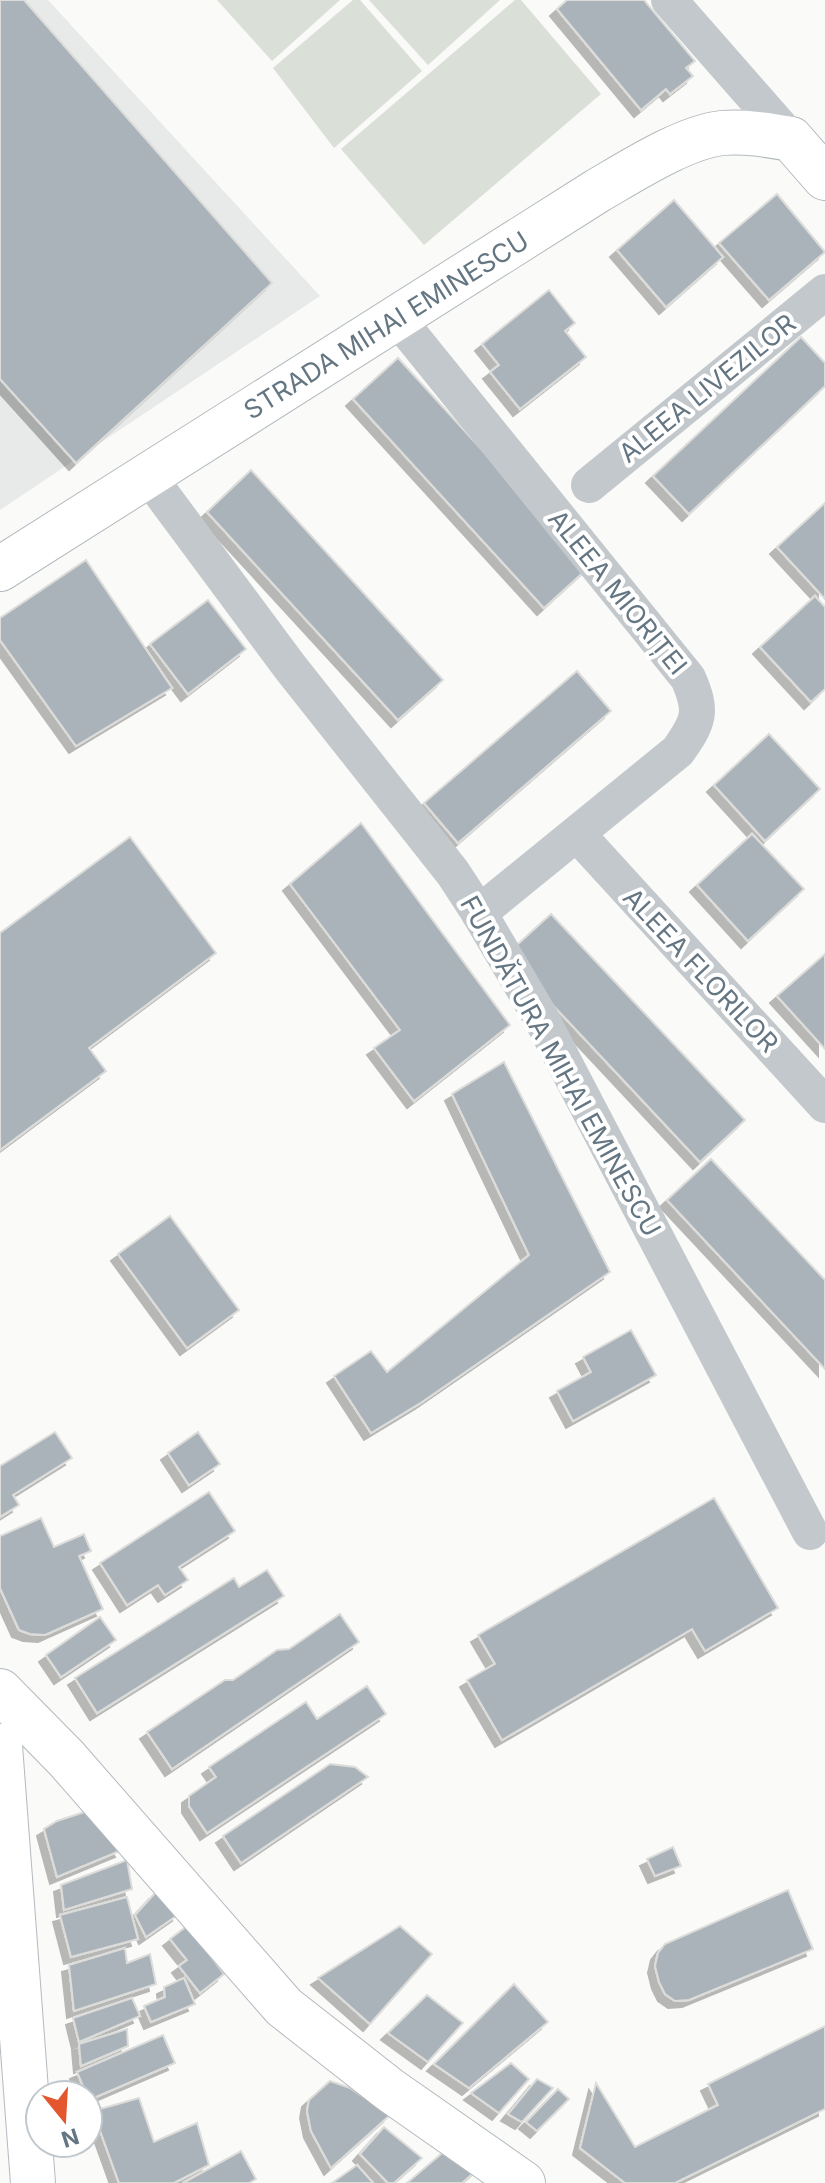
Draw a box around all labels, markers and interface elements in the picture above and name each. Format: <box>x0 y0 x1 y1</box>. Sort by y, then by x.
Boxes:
street label: STRADA MIHAI EMINESCU <box>238 225 534 425</box>
street label: ALEEA LIVEZILOR <box>612 307 802 469</box>
street label: ALEEA MIORIȚEI <box>541 504 694 681</box>
street label: ALEEA FLORILOR <box>617 882 785 1058</box>
street label: FUNDĂTURA MIHAI EMINESCU <box>454 890 668 1242</box>
north arrow <box>24 2079 104 2159</box>
text: N <box>58 2123 82 2153</box>

